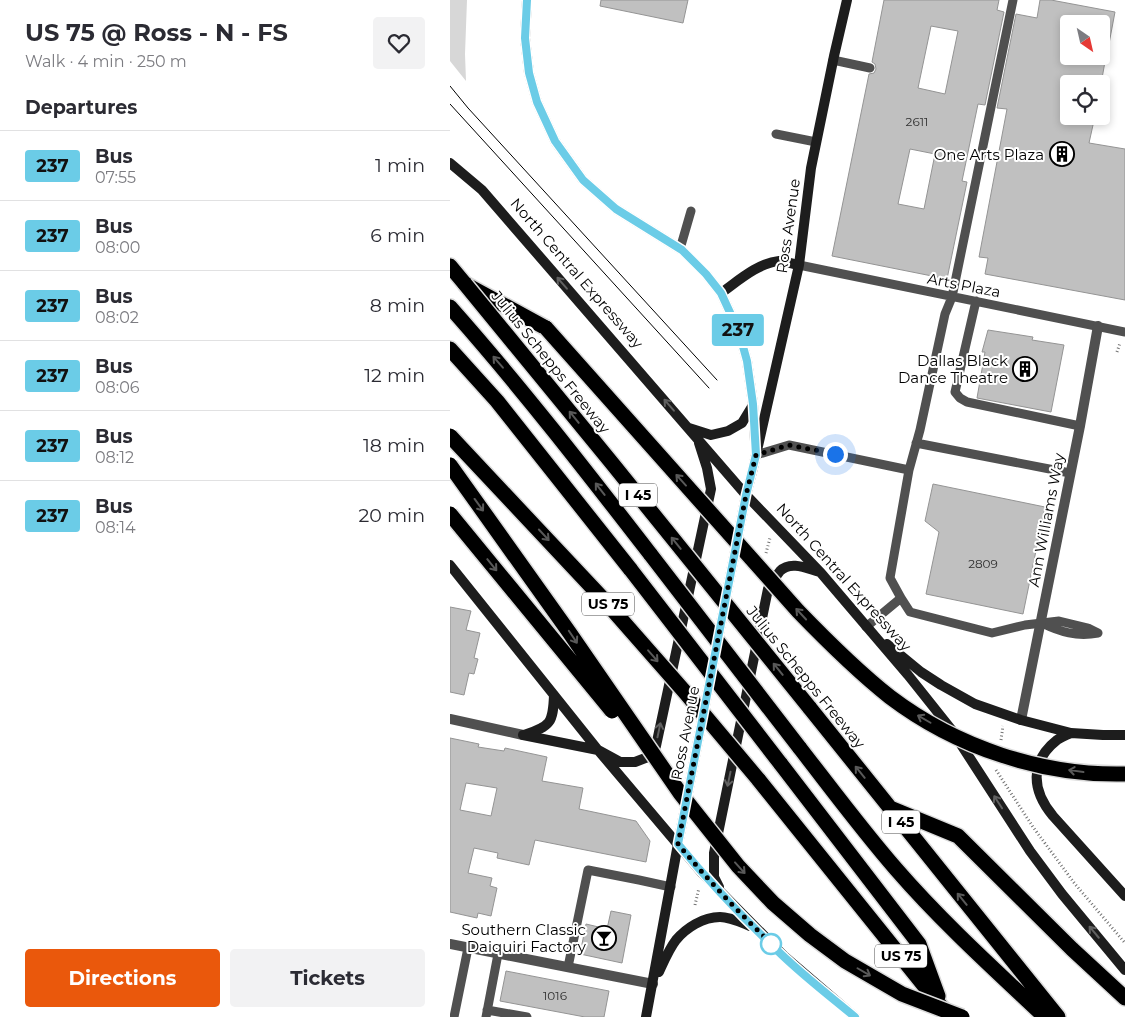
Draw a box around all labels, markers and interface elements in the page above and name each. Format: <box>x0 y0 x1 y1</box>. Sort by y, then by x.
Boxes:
north arrow <box>1060 15 1110 65</box>
map controls <box>1060 15 1110 125</box>
button: heart <box>373 17 425 69</box>
text: US 75 @ Ross - N - FS <box>25 18 288 47</box>
text: Walk · 4 min · 250 m <box>25 52 187 71</box>
button: locate <box>1060 75 1110 125</box>
text: Departures <box>25 96 137 119</box>
house number: 2611 <box>906 114 928 129</box>
building icon: One Arts Plaza <box>1049 141 1075 167</box>
text: Bus <box>95 145 133 168</box>
place label: One Arts Plaza <box>934 145 1044 164</box>
text: 1 min <box>375 154 425 177</box>
text: 237 <box>36 155 69 177</box>
text: 07:55 <box>95 168 136 187</box>
street label: Ross Avenue <box>772 177 804 275</box>
street label: North Central Expressway <box>507 194 648 353</box>
text: Bus <box>95 215 133 238</box>
text: 6 min <box>370 224 425 247</box>
text: 237 <box>36 225 69 247</box>
text: 08:00 <box>95 238 140 257</box>
street label: Arts Plaza <box>926 269 1002 301</box>
one-way arrow <box>556 276 568 289</box>
text: Bus <box>95 285 133 308</box>
street label: Julius Schepps Freeway <box>487 286 615 438</box>
text: 8 min <box>370 294 425 317</box>
text: 237 <box>36 295 69 317</box>
text: 08:02 <box>95 308 139 327</box>
line badge: 237 <box>709 314 767 346</box>
text: 237 <box>722 319 754 341</box>
place label: Dallas Black Dance Theatre <box>898 351 1008 387</box>
text: Bus <box>95 355 133 378</box>
one-way arrow <box>492 356 504 369</box>
building icon: Dallas Black Dance Theatre <box>1012 356 1038 382</box>
text: 12 min <box>364 364 425 387</box>
text: 237 <box>36 365 69 387</box>
text: 08:06 <box>95 378 140 397</box>
one-way arrow <box>663 399 674 412</box>
one-way arrow <box>568 410 579 423</box>
text: Bus <box>95 425 133 448</box>
text: 18 min <box>363 434 425 457</box>
text: 237 <box>36 435 69 457</box>
your location <box>823 442 848 467</box>
text: 08:12 <box>95 448 134 467</box>
street label: Ann Williams Way <box>1024 451 1068 589</box>
one-way arrow <box>675 473 686 486</box>
one-way arrow <box>594 483 605 496</box>
road number: I 45 <box>619 484 657 506</box>
text: Bus <box>95 495 133 518</box>
one-way arrow <box>473 498 484 511</box>
street label: North Central Expressway <box>772 499 916 656</box>
text: 20 min <box>359 504 425 527</box>
text: 237 <box>36 505 69 527</box>
text: 08:14 <box>95 518 136 537</box>
one-way arrow <box>538 529 550 541</box>
one-way arrow <box>671 537 682 550</box>
house number: 2809 <box>968 556 998 571</box>
one-way arrow <box>486 558 497 571</box>
road number: US 75 <box>582 592 634 616</box>
street label: Julius Schepps Freeway <box>742 601 870 753</box>
one-way arrow <box>795 607 807 620</box>
one-way arrow <box>568 630 578 644</box>
one-way arrow <box>647 649 659 662</box>
one-way arrow <box>773 663 784 676</box>
street label: Ross Avenue <box>667 684 703 782</box>
one-way arrow <box>916 714 931 724</box>
one-way arrow <box>655 722 664 738</box>
one-way arrow <box>855 766 866 779</box>
one-way arrow <box>1069 766 1085 776</box>
one-way arrow <box>724 771 733 787</box>
one-way arrow <box>992 795 1002 809</box>
road number: I 45 <box>882 810 920 834</box>
one-way arrow <box>734 861 746 874</box>
one-way arrow <box>956 892 967 905</box>
place label: Southern Classic Daiquiri Factory <box>461 920 587 956</box>
bar icon: Southern Classic Daiquiri Factory <box>591 925 617 951</box>
one-way arrow <box>1088 926 1099 939</box>
unlabelled marker <box>760 933 782 955</box>
road number: US 75 <box>875 944 927 968</box>
button: Directions <box>25 949 220 1007</box>
button: Tickets <box>230 949 425 1007</box>
one-way arrow <box>856 967 870 977</box>
house number: 1016 <box>543 988 567 1003</box>

